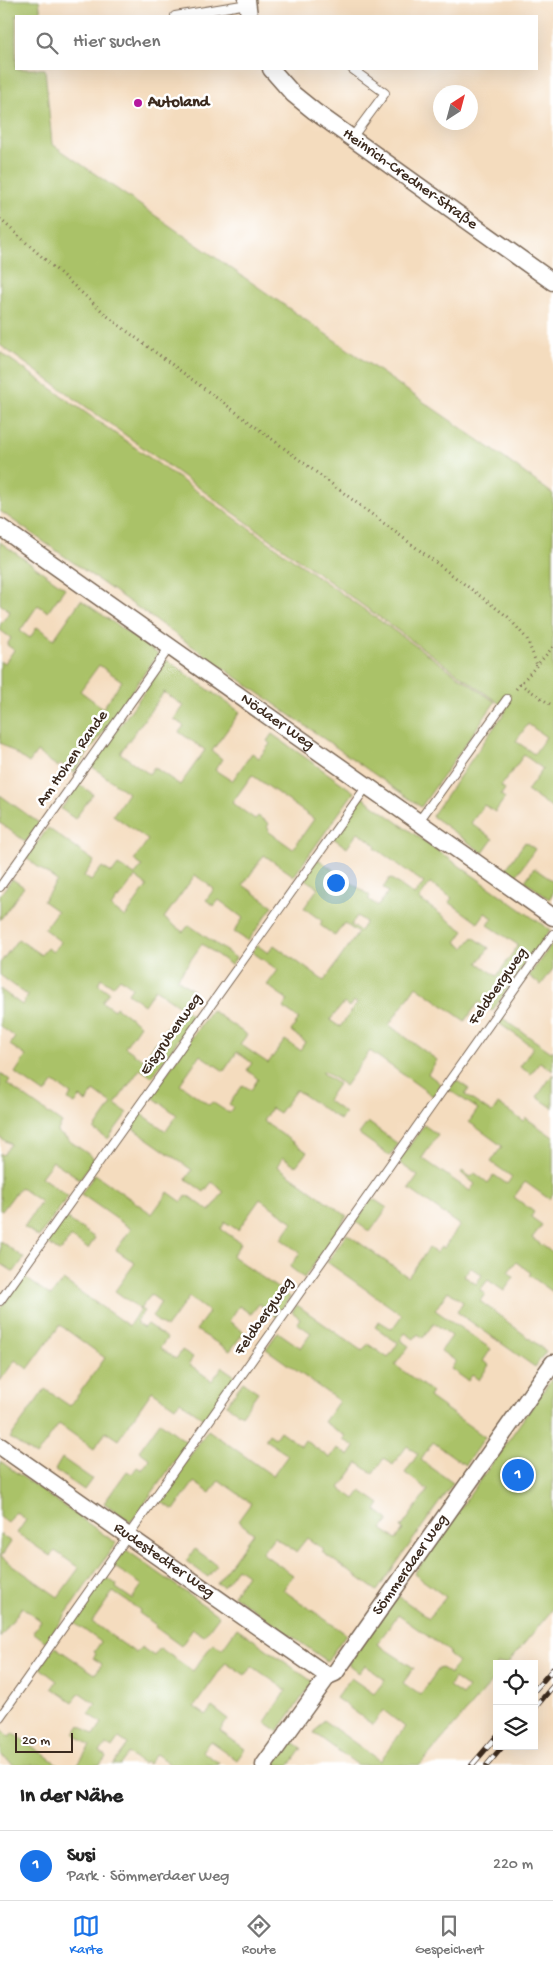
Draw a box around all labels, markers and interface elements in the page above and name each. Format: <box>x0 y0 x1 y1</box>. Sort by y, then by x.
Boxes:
search box <box>15 15 538 70</box>
icon: search <box>33 29 61 57</box>
text: Hier suchen <box>73 31 160 54</box>
north arrow <box>433 85 478 130</box>
place label: Autoland <box>147 94 211 113</box>
marker: Autoland <box>132 97 144 109</box>
street label: Heinrich-Credner-Straße <box>338 125 482 235</box>
street label: Nödaer Weg <box>237 690 318 755</box>
street label: Am Hohen Rande <box>33 707 114 811</box>
your location <box>323 870 349 896</box>
street label: Feldbergweg <box>465 944 533 1030</box>
street label: Eisgrubenweg <box>137 990 207 1080</box>
street label: Feldbergweg <box>231 1274 299 1360</box>
pin: 1 <box>502 1456 534 1494</box>
street label: Sömmerdaer Weg <box>369 1511 453 1620</box>
street label: Rudestedter Weg <box>110 1519 218 1603</box>
map controls <box>493 1660 538 1750</box>
button: locate <box>493 1660 538 1705</box>
button: layers <box>493 1705 538 1750</box>
scale bar <box>15 1730 72 1753</box>
text: 20 m <box>22 1733 50 1750</box>
text: In der Nähe <box>20 1785 123 1810</box>
text: Susi <box>67 1845 96 1868</box>
text: 1 <box>33 1856 39 1875</box>
text: 220 m <box>493 1856 533 1875</box>
text: Park · Sömmerdaer Weg <box>67 1868 229 1887</box>
tab: Karte <box>69 1912 103 1959</box>
tab: Route <box>242 1912 276 1959</box>
tab: Gespeichert <box>415 1912 483 1959</box>

